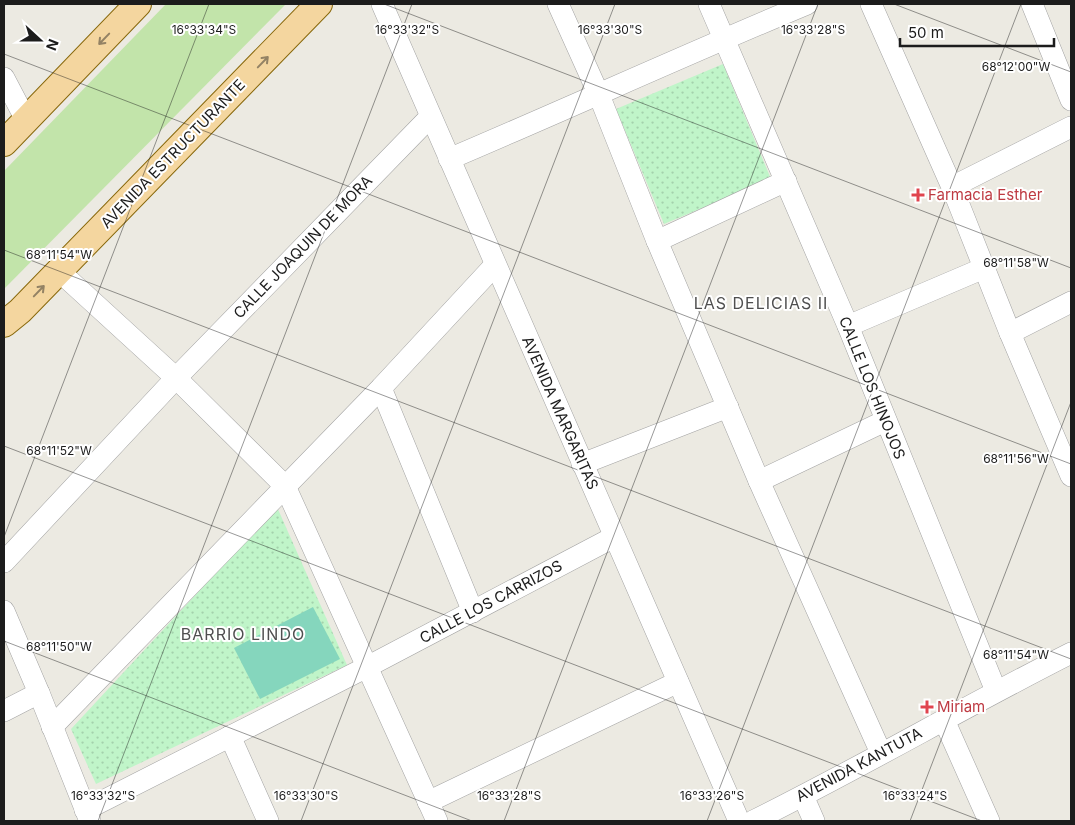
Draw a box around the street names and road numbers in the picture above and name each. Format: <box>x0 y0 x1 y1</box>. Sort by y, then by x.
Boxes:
street label: AVENIDA ESTRUCTURANTE <box>96 75 249 232</box>
street label: CALLE JOAQUIN DE MORA <box>229 171 376 322</box>
street label: CALLE LOS HINOJOS <box>835 314 910 462</box>
street label: AVENIDA MARGARITAS <box>518 333 603 492</box>
street label: CALLE LOS CARRIZOS <box>416 556 565 647</box>
street label: AVENIDA KANTUTA <box>792 723 925 806</box>

